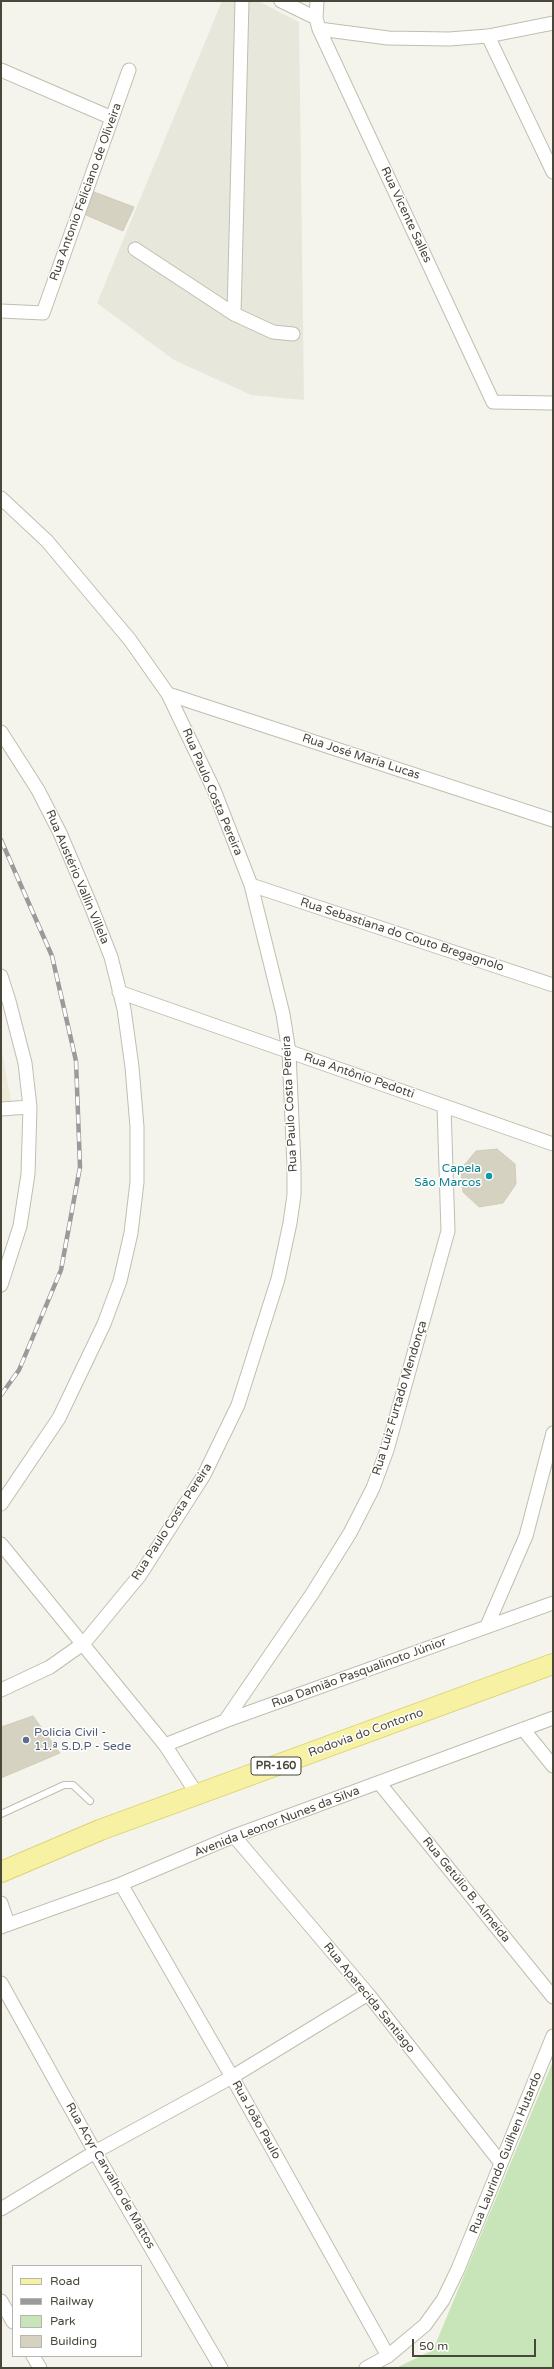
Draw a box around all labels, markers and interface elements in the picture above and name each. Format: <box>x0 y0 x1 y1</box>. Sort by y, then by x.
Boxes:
street label: Rua Antonio Feliciano de Oliveira <box>47 101 125 283</box>
street label: Rua Vicente Salles <box>377 165 435 265</box>
street label: Rua Paulo Costa Pereira <box>179 726 245 858</box>
street label: Rua José Maria Lucas <box>300 731 422 783</box>
street label: Rua Austério Vallin Villela <box>42 808 112 946</box>
street label: Rua Sebastiana do Couto Bregagnolo <box>298 895 506 975</box>
street label: Rua Paulo Costa Pereira <box>279 1035 301 1173</box>
street label: Rua Antônio Pedotti <box>302 1050 416 1102</box>
place label: Capela São Marcos <box>414 1162 481 1190</box>
marker: Capela São Marcos <box>484 1171 494 1181</box>
street label: Rua Luiz Furtado Mendonça <box>370 1319 430 1477</box>
street label: Rua Paulo Costa Pereira <box>129 1461 215 1583</box>
street label: Rua Damião Pasqualinoto Júnior <box>270 1635 448 1711</box>
street label: Rodovia do Contorno <box>306 1705 426 1761</box>
place label: Policia Civil - 11.ª S.D.P - Sede <box>34 1726 131 1754</box>
marker: Policia Civil - 11.ª S.D.P - Sede <box>21 1735 31 1745</box>
road number: PR-160 <box>251 1757 301 1775</box>
street label: Avenida Leonor Nunes da Silva <box>192 1784 362 1860</box>
street label: Rua Getúlio B. Almeida <box>419 1834 513 1946</box>
street label: Rua Aparecida Santiago <box>320 1940 418 2056</box>
street label: Rua Laurindo Guilhen Hutardo <box>467 2070 545 2236</box>
street label: Rua João Paulo <box>228 2078 284 2162</box>
street label: Rua Acyr Carvalho de Mattos <box>62 2100 158 2252</box>
legend <box>12 2265 142 2357</box>
text: Road <box>50 2274 80 2288</box>
text: Railway <box>50 2294 94 2308</box>
text: Park <box>50 2314 76 2328</box>
scale bar <box>414 2331 538 2357</box>
text: Building <box>50 2334 97 2348</box>
text: 50 m <box>419 2339 448 2353</box>

